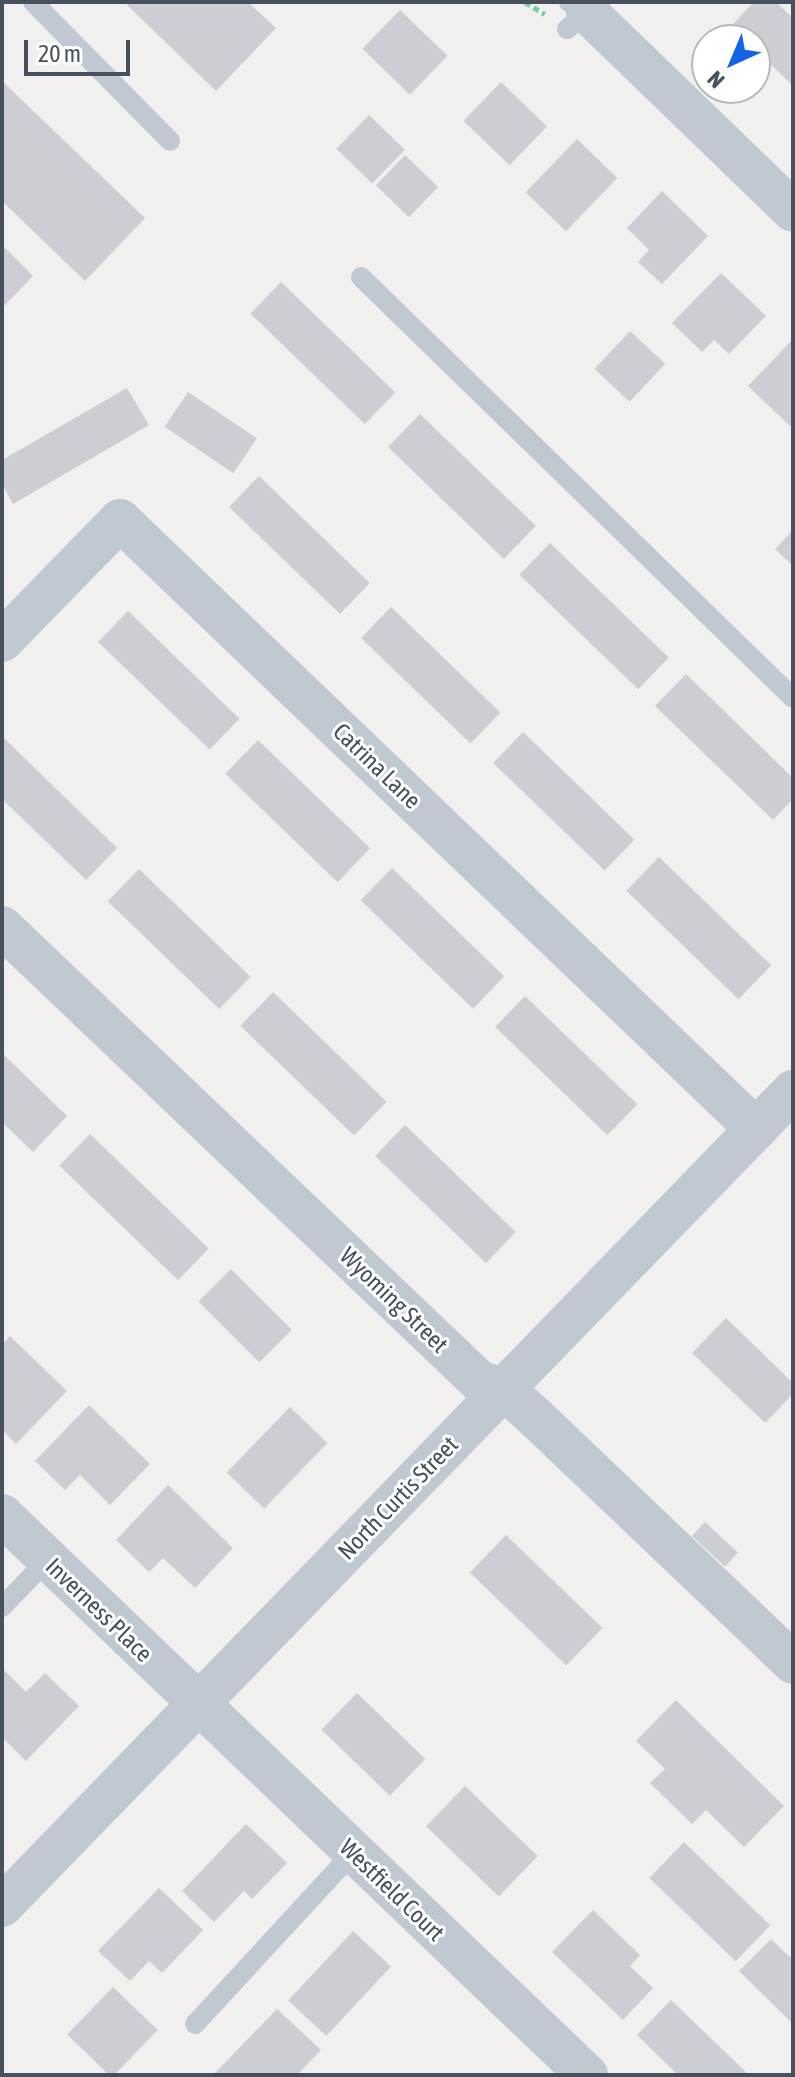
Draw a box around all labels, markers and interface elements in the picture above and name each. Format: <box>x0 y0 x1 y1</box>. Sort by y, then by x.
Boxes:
scale bar <box>28 24 134 74</box>
north arrow <box>691 24 771 104</box>
text: 20 m <box>38 40 81 67</box>
text: N <box>702 66 729 94</box>
street label: Catrina Lane <box>327 717 427 815</box>
street label: Wyoming Street <box>334 1241 454 1359</box>
street label: North Curtis Street <box>332 1430 464 1566</box>
street label: Inverness Place <box>40 1552 158 1668</box>
street label: Westfield Court <box>334 1833 450 1947</box>

